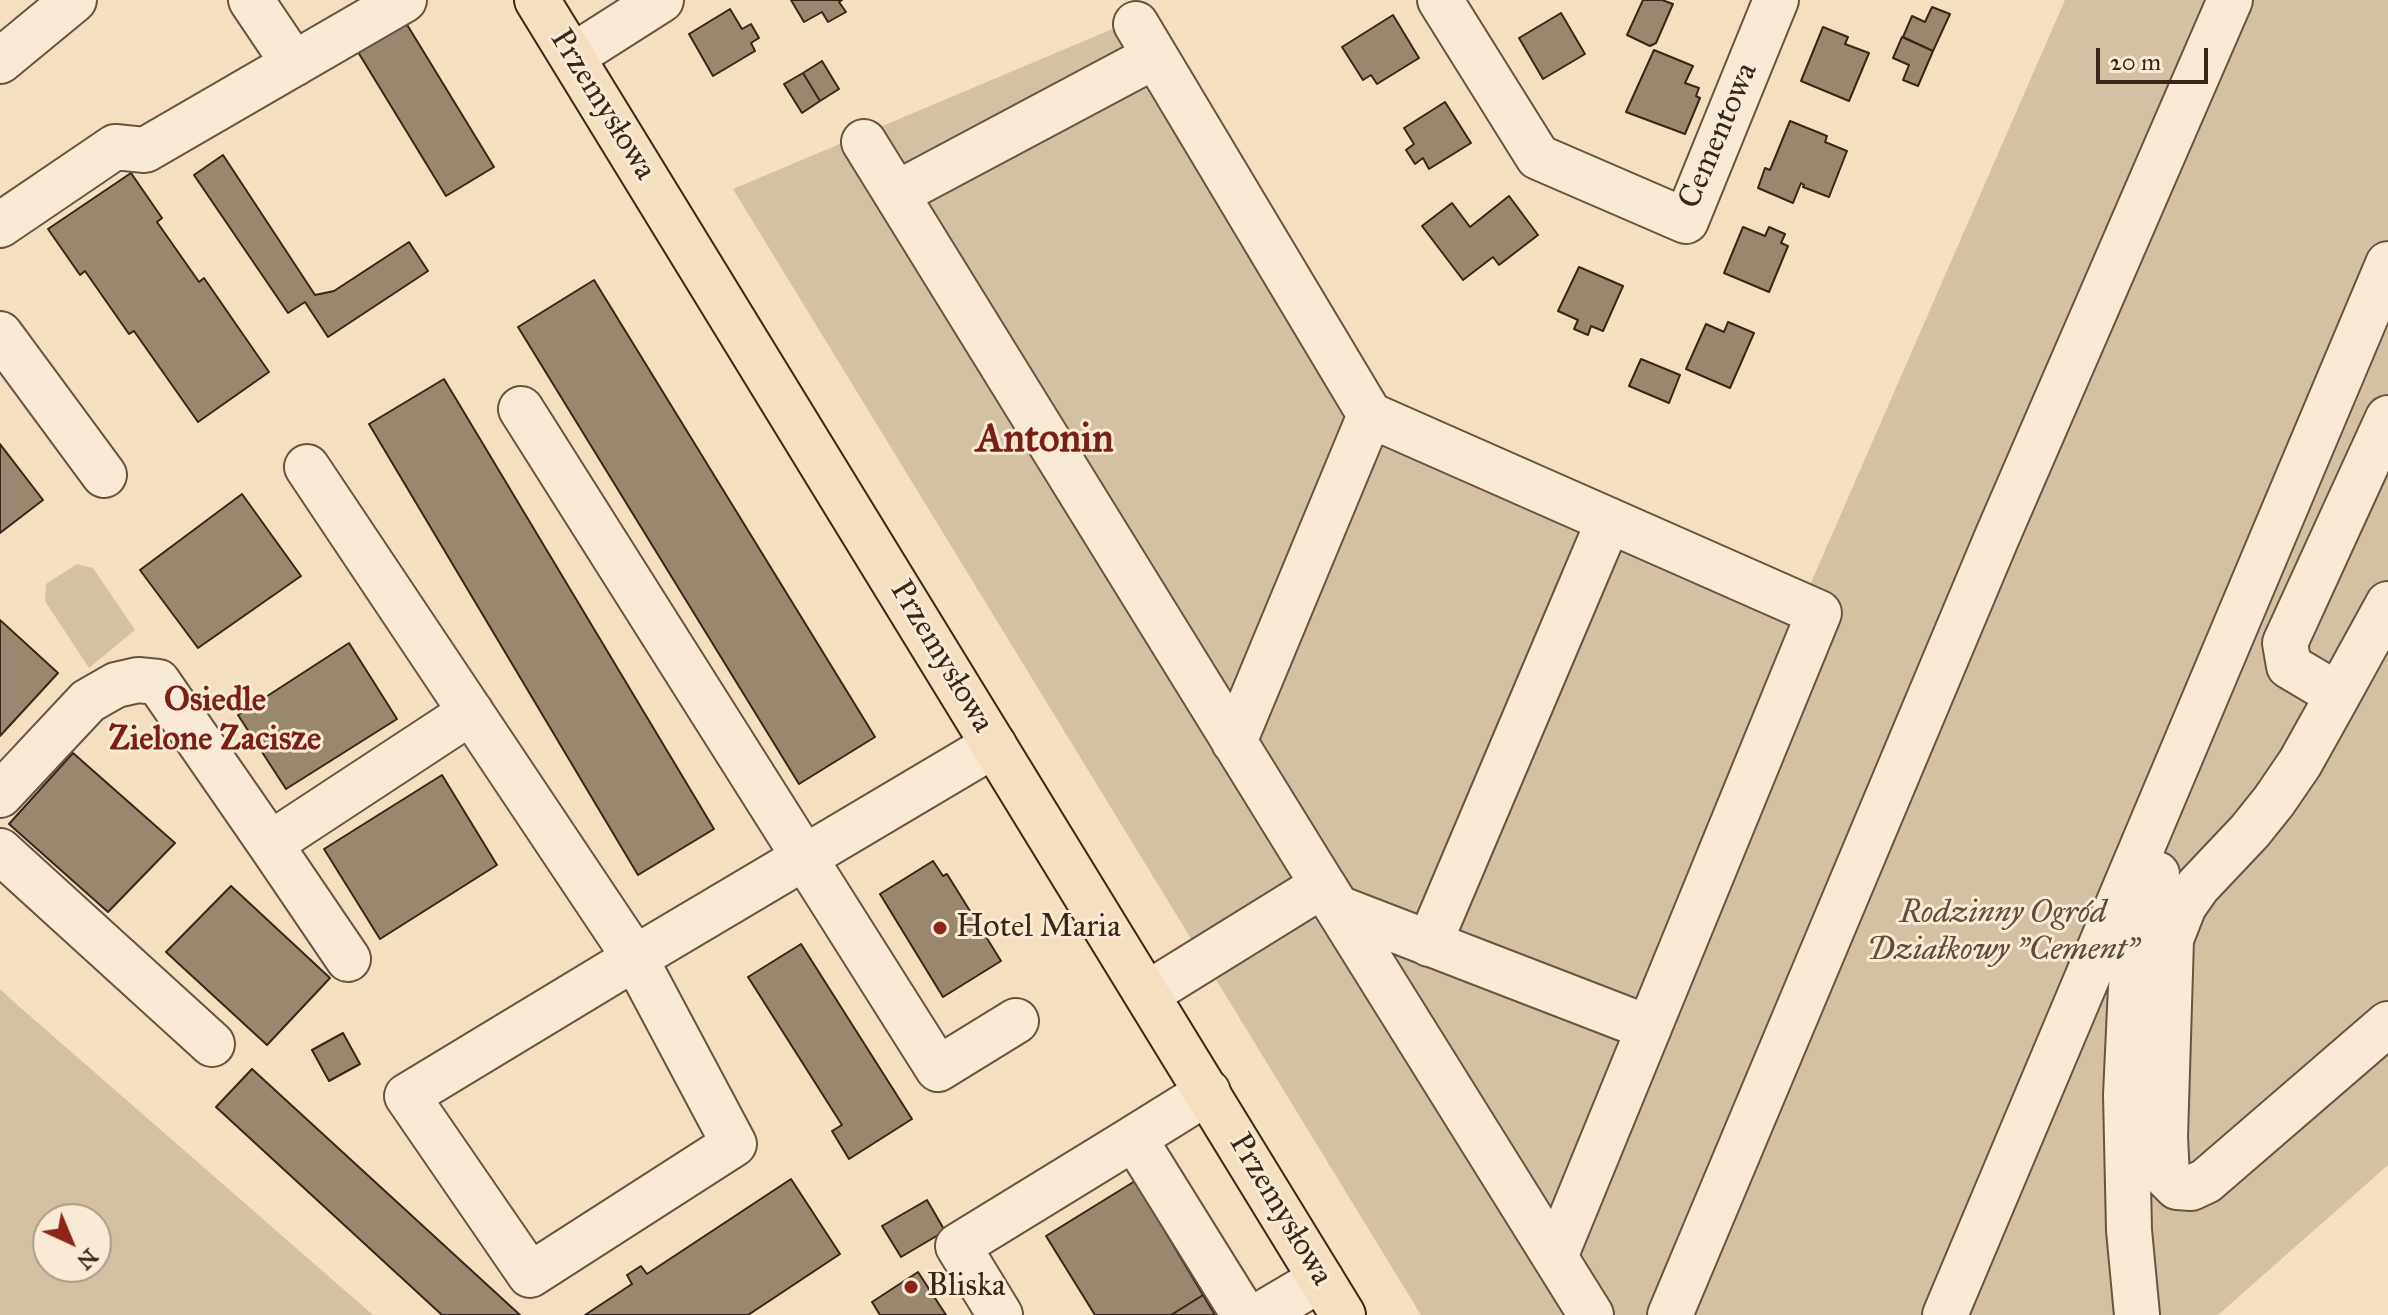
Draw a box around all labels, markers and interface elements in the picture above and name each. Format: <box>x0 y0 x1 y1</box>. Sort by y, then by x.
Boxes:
street label: Przemysłowa <box>541 23 663 187</box>
scale bar <box>2100 32 2212 82</box>
text: 20 m <box>2110 47 2161 77</box>
street label: Cementowa <box>1671 57 1767 215</box>
district label: Antonin <box>976 417 1114 465</box>
street label: Przemysłowa <box>881 574 1001 740</box>
district label: Osiedle Zielone Zacisze <box>109 682 321 762</box>
park label: Rodzinny Ogród Działkowy "Cement" <box>1867 895 2139 970</box>
place label: Hotel Maria <box>956 909 1121 947</box>
marker: Hotel Maria <box>931 919 949 937</box>
street label: Przemysłowa <box>1220 1127 1340 1293</box>
north arrow <box>32 1203 112 1283</box>
text: N <box>72 1243 104 1275</box>
place label: Bliska <box>927 1268 1006 1306</box>
marker: Bliska <box>902 1278 920 1296</box>

